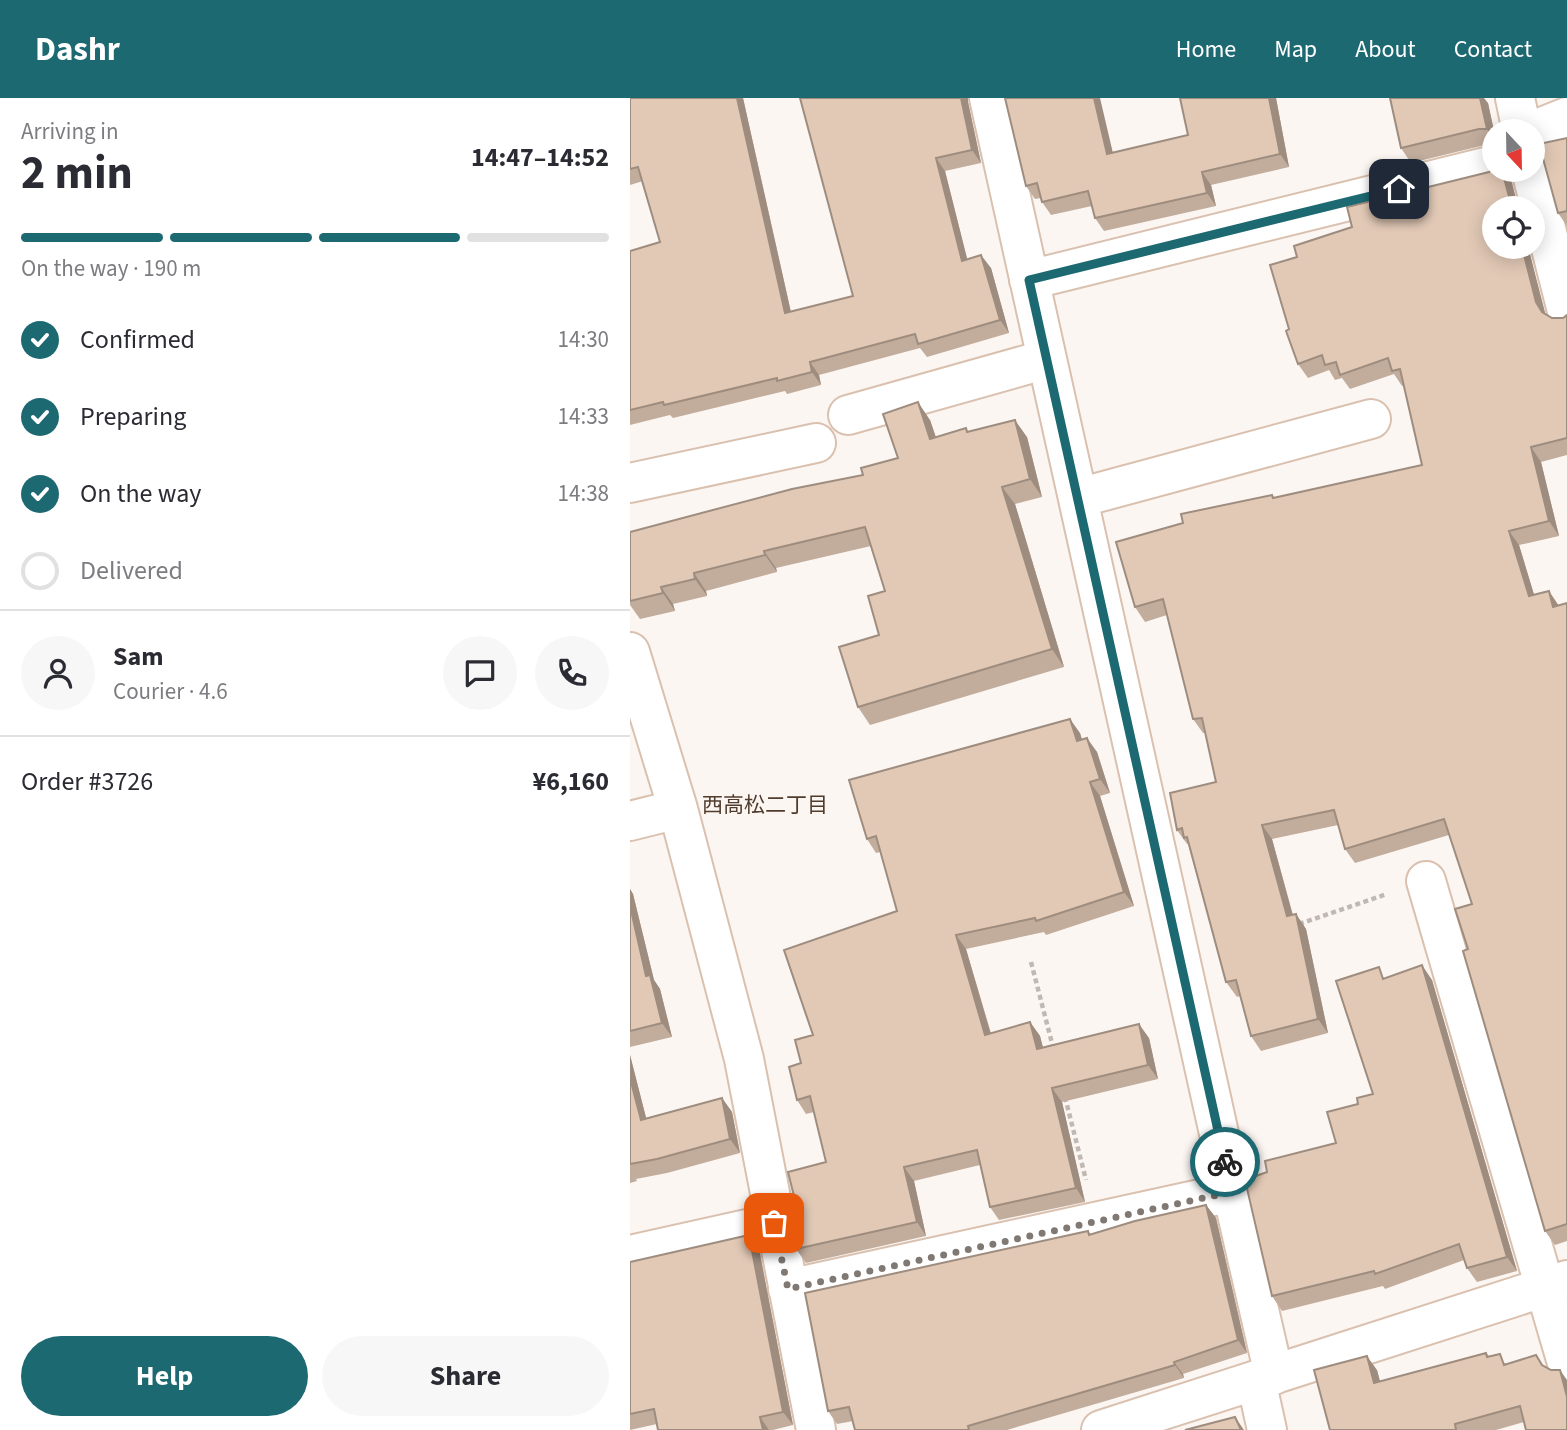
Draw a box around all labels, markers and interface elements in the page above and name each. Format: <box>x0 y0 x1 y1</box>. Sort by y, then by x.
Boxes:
text: Dashr <box>35 26 120 73</box>
text: Home <box>1176 32 1236 67</box>
text: Map <box>1274 32 1317 67</box>
text: About <box>1355 32 1416 67</box>
text: Contact <box>1454 32 1532 67</box>
text: Arriving in <box>21 115 119 148</box>
north arrow <box>1482 119 1545 182</box>
map controls <box>1482 119 1545 259</box>
text: 14:47–14:52 <box>471 139 609 176</box>
text: 2 min <box>21 141 133 206</box>
pin <box>1369 159 1429 219</box>
icon: home <box>1380 170 1418 208</box>
button: locate <box>1482 196 1545 259</box>
text: On the way · 190 m <box>21 252 201 285</box>
icon: check <box>21 321 59 359</box>
text: Confirmed <box>80 321 195 358</box>
text: 14:30 <box>558 323 609 356</box>
icon: check <box>21 398 59 436</box>
text: Preparing <box>80 398 186 435</box>
text: 14:33 <box>558 400 609 433</box>
icon: check <box>21 475 59 513</box>
text: On the way <box>80 475 201 512</box>
text: 14:38 <box>558 477 609 510</box>
text: Delivered <box>80 552 183 589</box>
button: person <box>21 636 95 710</box>
button: chat <box>443 636 517 710</box>
button: phone <box>535 636 609 710</box>
text: Sam <box>113 638 163 675</box>
text: Courier · 4.6 <box>113 675 228 708</box>
text: Order #3726 <box>21 763 153 800</box>
text: ¥6,160 <box>533 763 609 800</box>
district label: 西高松二丁目 <box>702 790 828 820</box>
courier <box>1190 1127 1260 1197</box>
icon: bike <box>1206 1143 1244 1181</box>
pin <box>744 1193 804 1253</box>
icon: bag <box>755 1204 793 1242</box>
button: Help <box>21 1336 308 1416</box>
button: Share <box>322 1336 609 1416</box>

